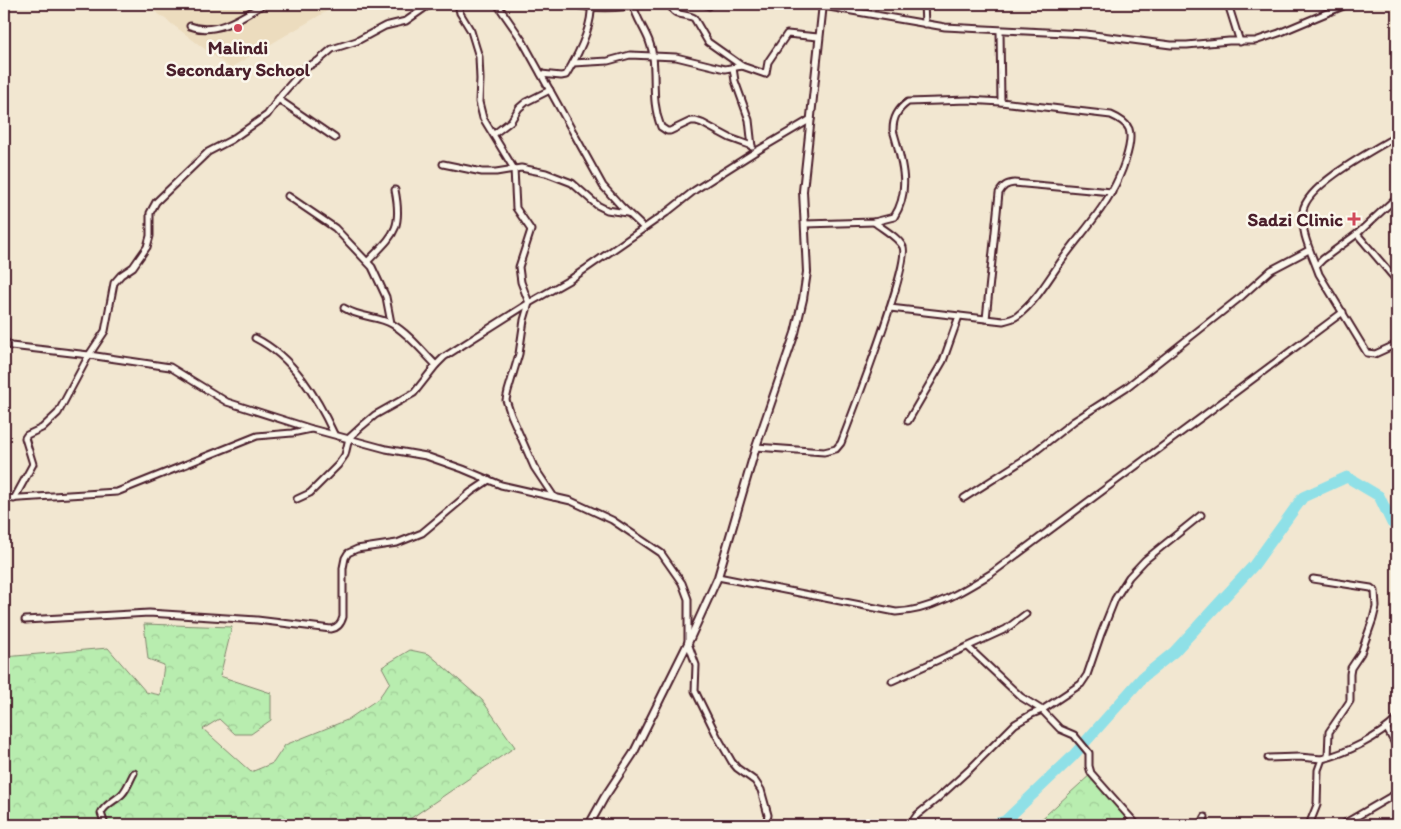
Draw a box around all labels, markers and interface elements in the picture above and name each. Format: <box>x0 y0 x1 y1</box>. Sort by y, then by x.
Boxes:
marker: Malindi Secondary School <box>232 22 244 34</box>
place label: Malindi Secondary School <box>166 36 311 81</box>
place label: Sadzi Clinic <box>1247 208 1343 231</box>
marker: Sadzi Clinic <box>1347 212 1361 226</box>

